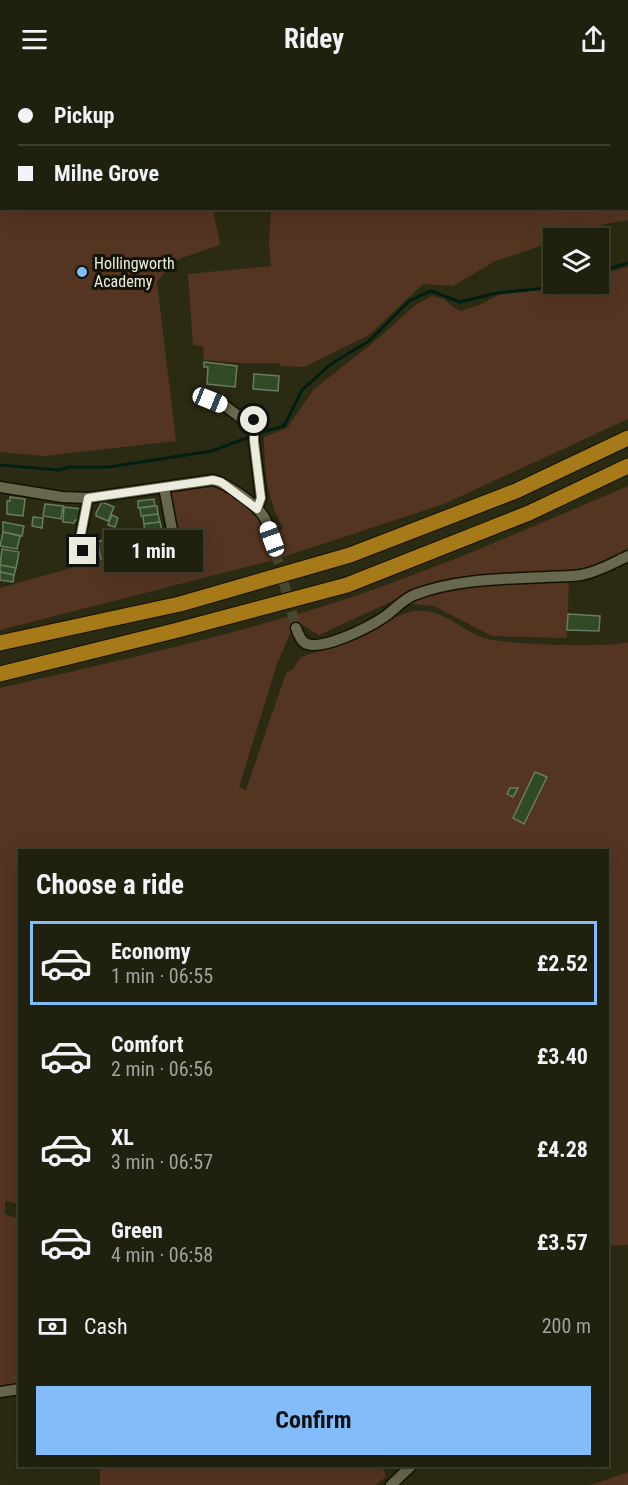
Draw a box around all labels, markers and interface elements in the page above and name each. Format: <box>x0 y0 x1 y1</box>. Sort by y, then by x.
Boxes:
icon: menu <box>18 23 51 56</box>
text: Ridey <box>284 23 344 55</box>
icon: share <box>577 23 610 56</box>
text: Pickup <box>54 103 114 128</box>
text: Milne Grove <box>54 161 159 186</box>
map controls <box>543 228 609 294</box>
button: layers <box>543 228 609 294</box>
place label: Hollingworth Academy <box>94 254 175 291</box>
marker: Hollingworth Academy <box>75 265 89 279</box>
car <box>190 385 230 415</box>
route start <box>240 406 267 433</box>
car <box>257 519 287 559</box>
callout: 1 min <box>104 530 203 572</box>
route end <box>69 537 96 564</box>
text: 1 min <box>131 539 176 563</box>
text: Choose a ride <box>36 869 184 901</box>
icon: car <box>39 936 93 990</box>
text: Economy <box>111 939 191 964</box>
text: £2.52 <box>537 951 588 976</box>
text: 1 min · 06:55 <box>111 964 213 988</box>
icon: car <box>39 1029 93 1083</box>
text: Comfort <box>111 1032 184 1057</box>
text: £3.40 <box>537 1044 588 1069</box>
text: 2 min · 06:56 <box>111 1057 213 1081</box>
icon: car <box>39 1122 93 1176</box>
text: XL <box>111 1125 134 1150</box>
text: £4.28 <box>537 1137 588 1162</box>
text: 3 min · 06:57 <box>111 1150 213 1174</box>
icon: car <box>39 1215 93 1269</box>
text: Green <box>111 1218 163 1243</box>
text: £3.57 <box>537 1230 588 1255</box>
text: 4 min · 06:58 <box>111 1243 213 1267</box>
icon: cash <box>36 1310 69 1343</box>
text: Cash <box>84 1314 128 1339</box>
text: 200 m <box>542 1314 591 1338</box>
button: Confirm <box>36 1386 591 1455</box>

